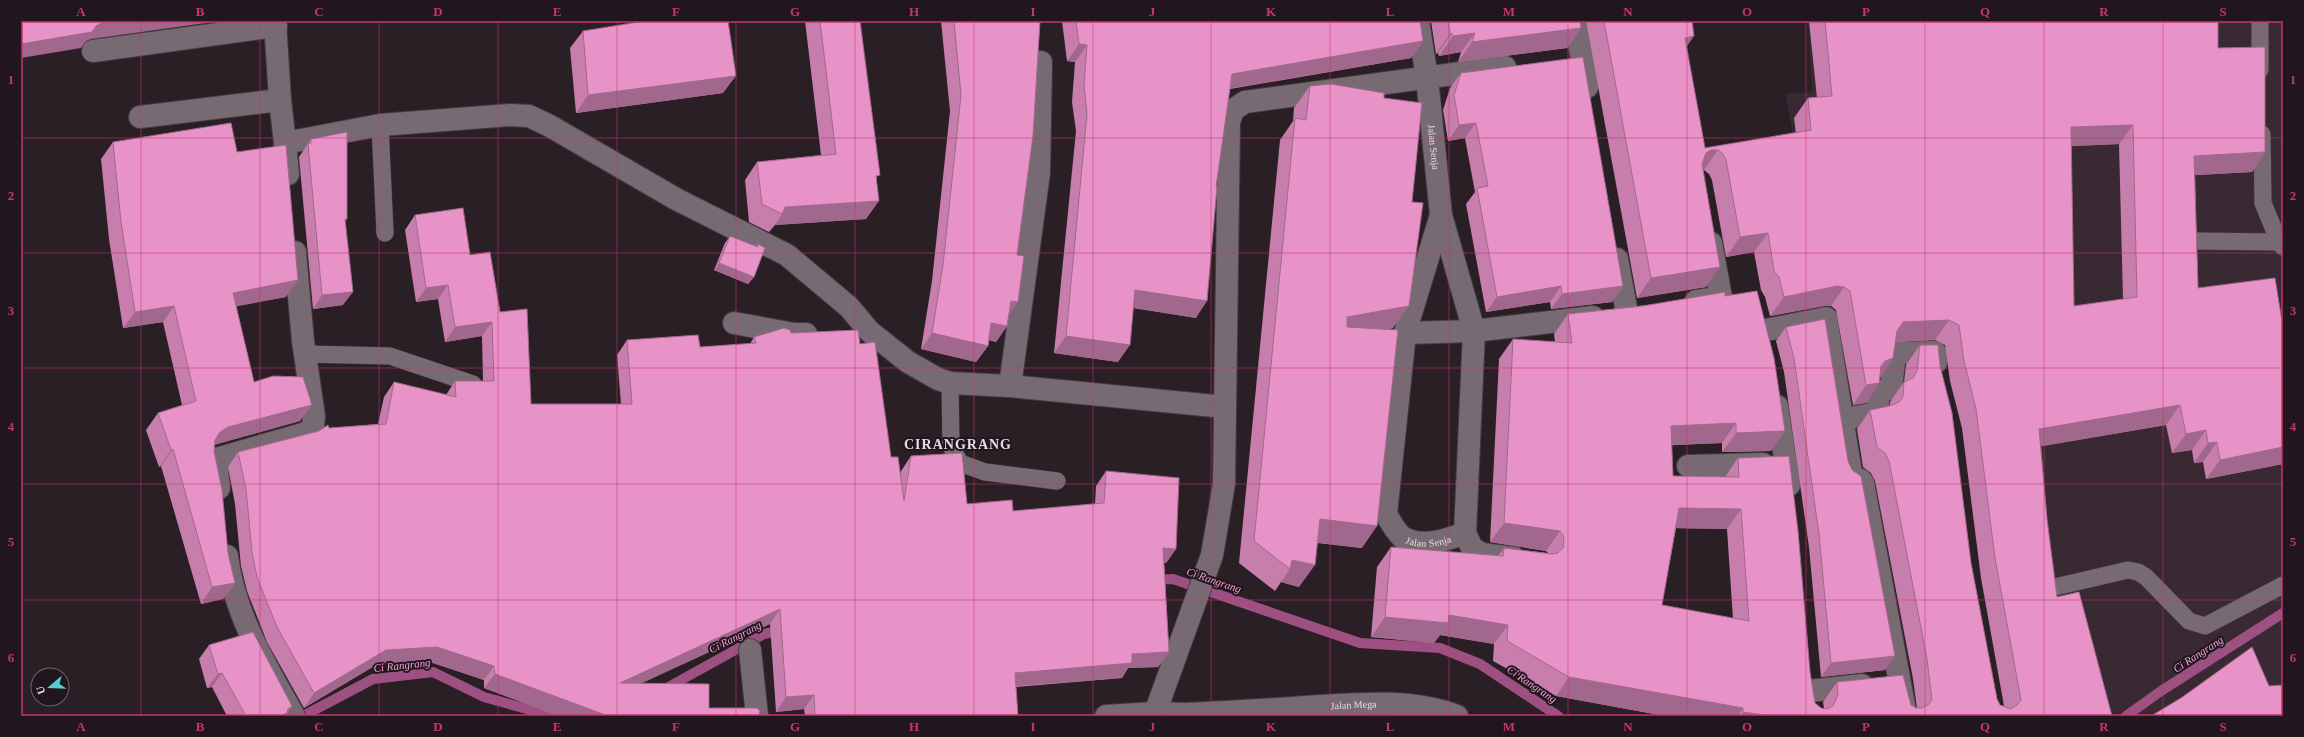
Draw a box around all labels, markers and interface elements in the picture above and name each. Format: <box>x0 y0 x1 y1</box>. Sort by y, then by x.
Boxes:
text: A <box>76 4 86 19</box>
text: B <box>196 4 205 19</box>
text: C <box>314 4 324 19</box>
text: D <box>433 4 443 19</box>
text: E <box>553 4 561 19</box>
text: F <box>672 4 680 19</box>
text: G <box>790 4 800 19</box>
text: H <box>909 4 919 19</box>
text: I <box>1030 4 1036 19</box>
text: J <box>1149 4 1156 19</box>
text: K <box>1266 4 1277 19</box>
text: L <box>1386 4 1395 19</box>
text: M <box>1503 4 1515 19</box>
text: N <box>1623 4 1633 19</box>
text: O <box>1742 4 1752 19</box>
text: P <box>1862 4 1870 19</box>
text: Q <box>1980 4 1990 19</box>
text: R <box>2099 4 2109 19</box>
text: S <box>2219 4 2227 19</box>
text: 1 <box>8 72 14 87</box>
text: 1 <box>2290 72 2296 87</box>
street label: Jalan Senja <box>1426 124 1441 171</box>
text: 2 <box>8 188 14 203</box>
text: 2 <box>2290 188 2296 203</box>
text: 3 <box>8 303 15 318</box>
text: 3 <box>2290 303 2297 318</box>
text: 4 <box>8 419 15 434</box>
text: 4 <box>2290 419 2297 434</box>
district label: CIRANGRANG <box>904 437 1012 452</box>
street label: Jalan Senja <box>1404 533 1453 549</box>
text: 5 <box>8 534 15 549</box>
text: 5 <box>2290 534 2297 549</box>
water label: Ci Rangrang <box>1185 565 1243 595</box>
water label: Ci Rangrang <box>707 618 764 655</box>
water label: Ci Rangrang <box>2171 633 2226 675</box>
text: 6 <box>8 650 15 665</box>
text: 6 <box>2290 650 2297 665</box>
water label: Ci Rangrang <box>373 656 432 674</box>
water label: Ci Rangrang <box>1505 663 1559 705</box>
north arrow <box>30 667 70 707</box>
text: U <box>34 684 48 696</box>
street label: Jalan Mega <box>1330 699 1377 711</box>
text: A <box>76 719 86 734</box>
text: B <box>196 719 205 734</box>
text: C <box>314 719 324 734</box>
text: D <box>433 719 443 734</box>
text: E <box>553 719 561 734</box>
text: F <box>672 719 680 734</box>
text: G <box>790 719 800 734</box>
text: H <box>909 719 919 734</box>
text: I <box>1030 719 1036 734</box>
text: J <box>1149 719 1156 734</box>
text: K <box>1266 719 1277 734</box>
text: L <box>1386 719 1395 734</box>
text: M <box>1503 719 1515 734</box>
text: N <box>1623 719 1633 734</box>
text: O <box>1742 719 1752 734</box>
text: P <box>1862 719 1870 734</box>
text: Q <box>1980 719 1990 734</box>
text: R <box>2099 719 2109 734</box>
text: S <box>2219 719 2227 734</box>

